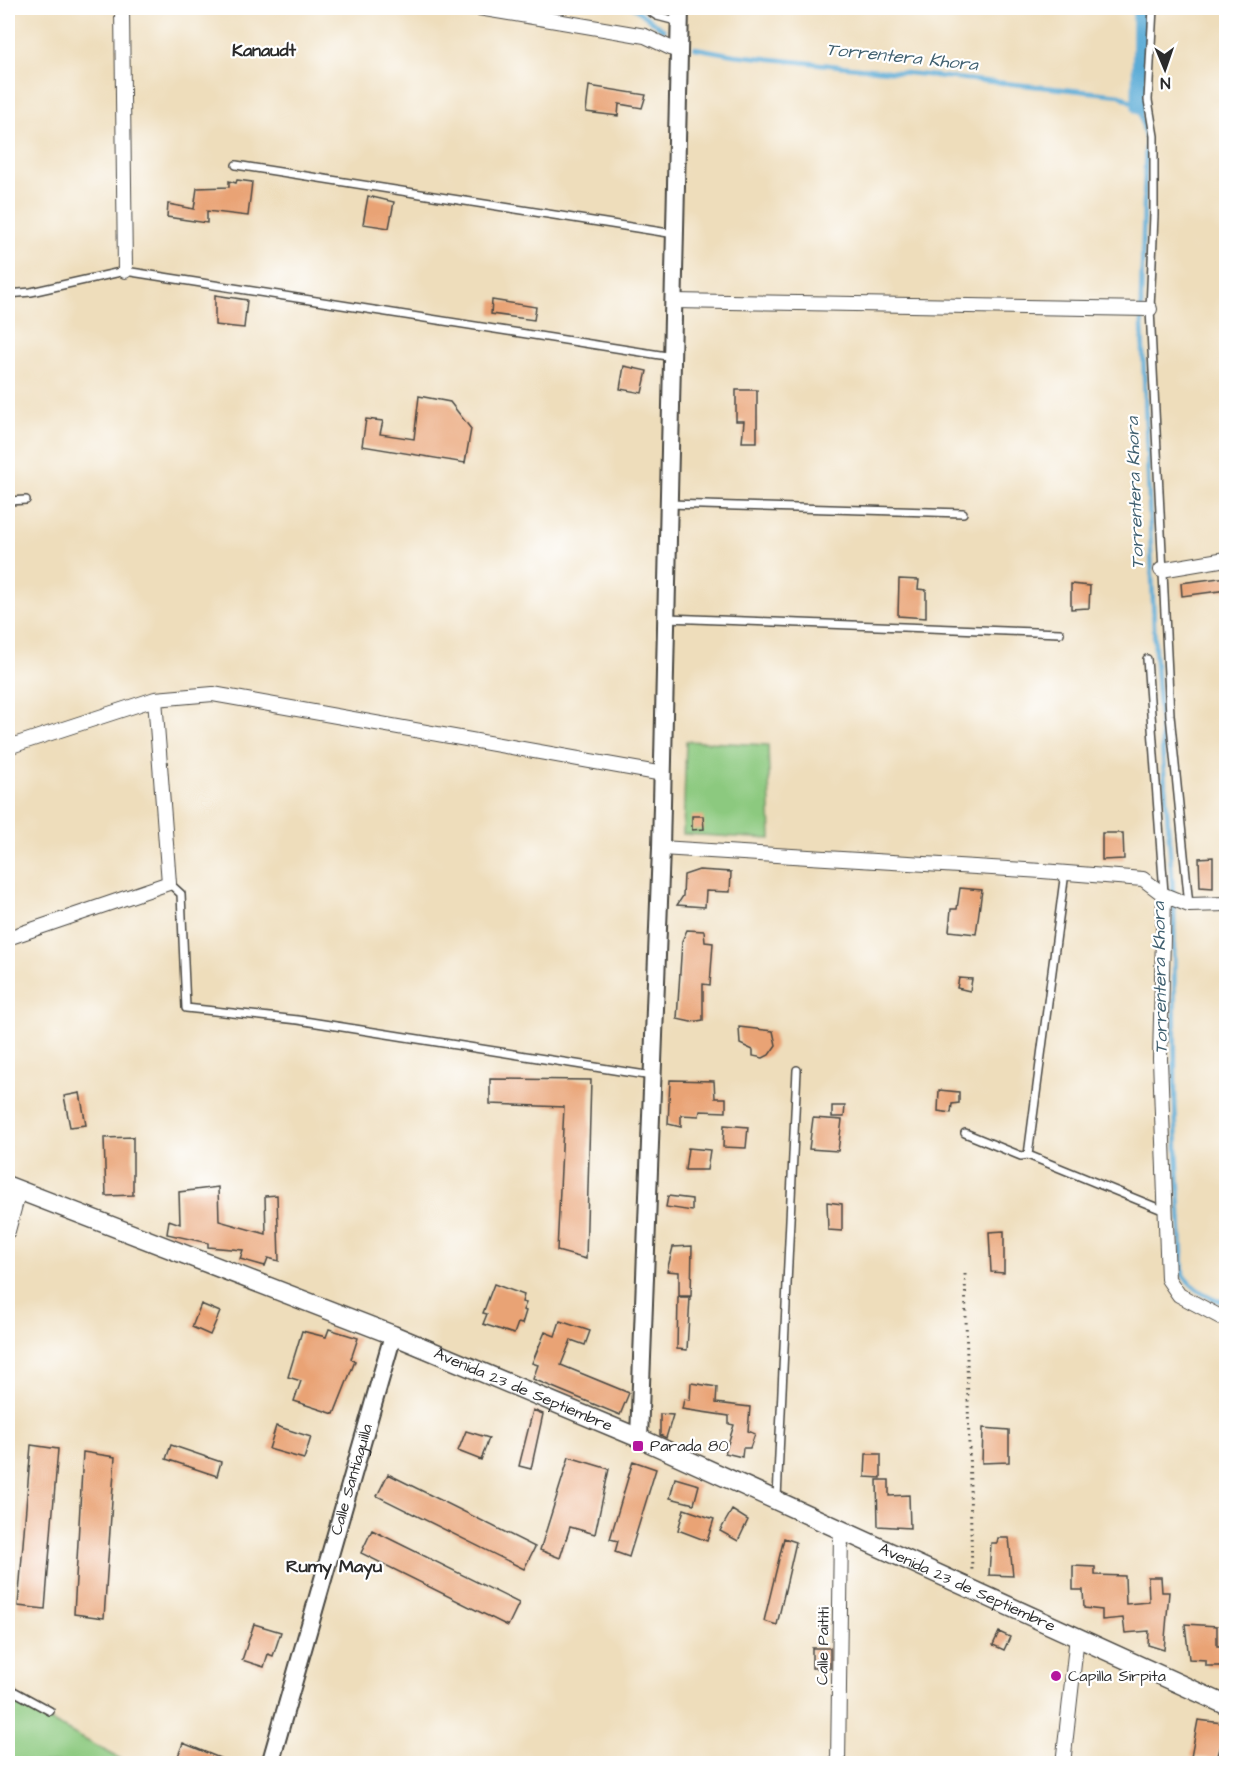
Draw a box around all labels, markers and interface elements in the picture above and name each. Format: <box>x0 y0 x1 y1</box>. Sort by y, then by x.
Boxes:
water label: Torrentera Khora <box>825 37 980 77</box>
district label: Kanaudt <box>232 38 297 63</box>
north arrow <box>1135 39 1195 99</box>
text: N <box>1160 72 1171 94</box>
water label: Torrentera Khora <box>1120 416 1150 570</box>
water label: Torrentera Khora <box>1146 901 1174 1054</box>
street label: Avenida 23 de Septiembre <box>431 1342 616 1437</box>
street label: Calle Santiaguilla <box>325 1421 378 1538</box>
place label: Parada 80 <box>650 1435 729 1457</box>
marker: Parada 80 <box>631 1439 645 1453</box>
street label: Avenida 23 de Septiembre <box>875 1538 1059 1637</box>
district label: Rumy Mayu <box>286 1554 382 1580</box>
street label: Calle Paititi <box>811 1606 835 1685</box>
place label: Capilla Sirpita <box>1068 1665 1166 1687</box>
marker: Capilla Sirpita <box>1049 1669 1063 1683</box>

